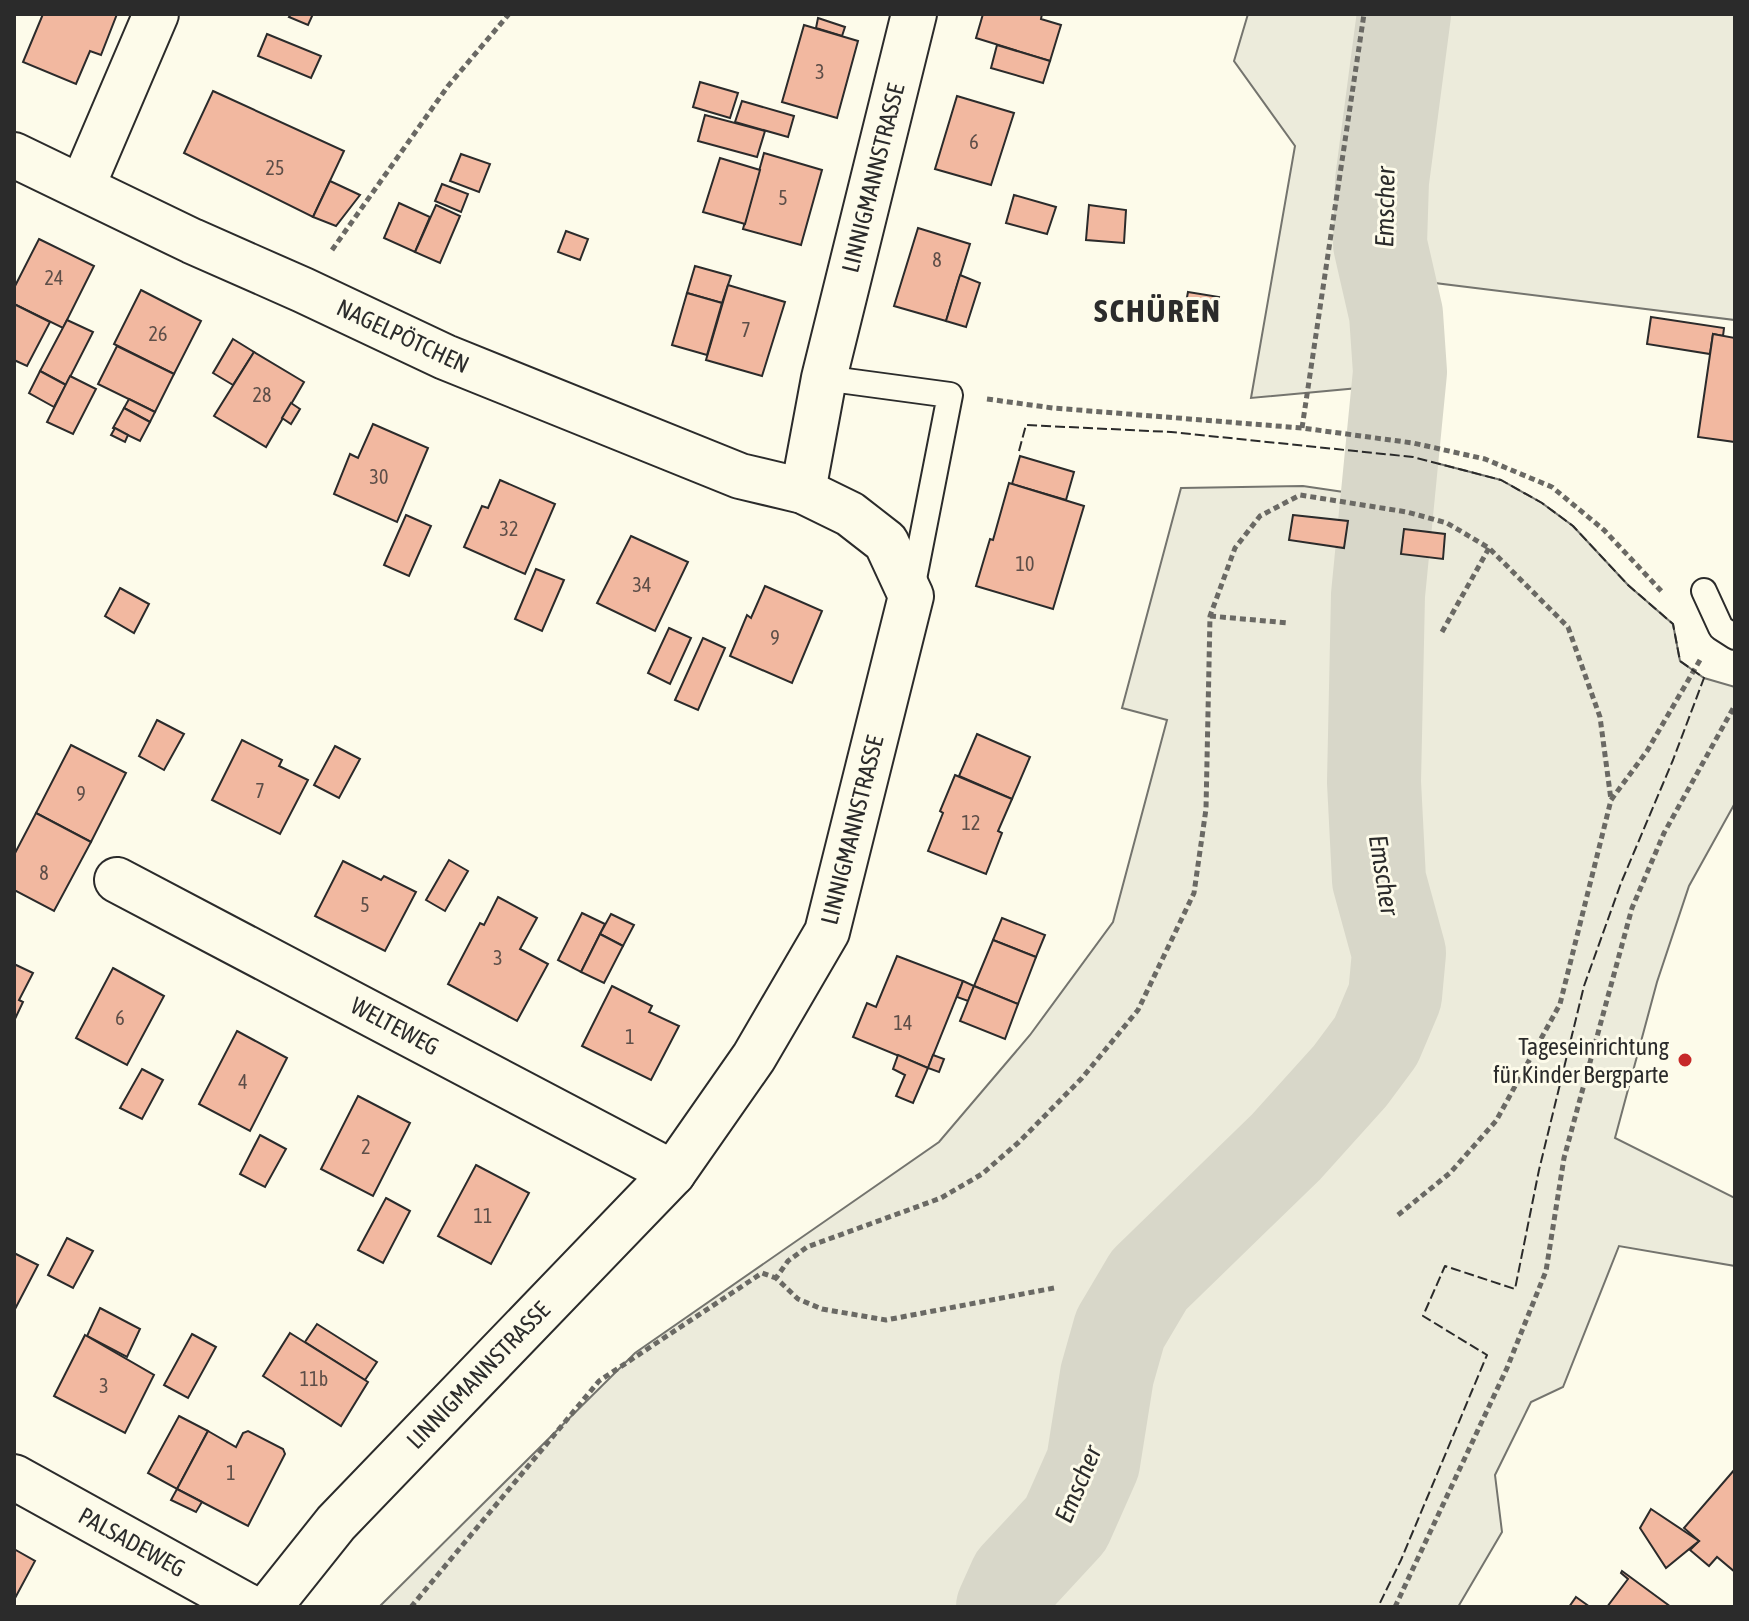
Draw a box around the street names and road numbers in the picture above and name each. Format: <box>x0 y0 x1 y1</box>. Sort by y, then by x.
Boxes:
street label: LINNIGMANNSTRASSE <box>836 81 910 275</box>
street label: NAGELPÖTCHEN <box>333 294 473 378</box>
street label: LINNIGMANNSTRASSE <box>815 733 889 927</box>
street label: WELTEWEG <box>346 992 444 1060</box>
street label: LINNIGMANNSTRASSE <box>401 1296 555 1454</box>
street label: PALSADEWEG <box>74 1502 190 1582</box>

